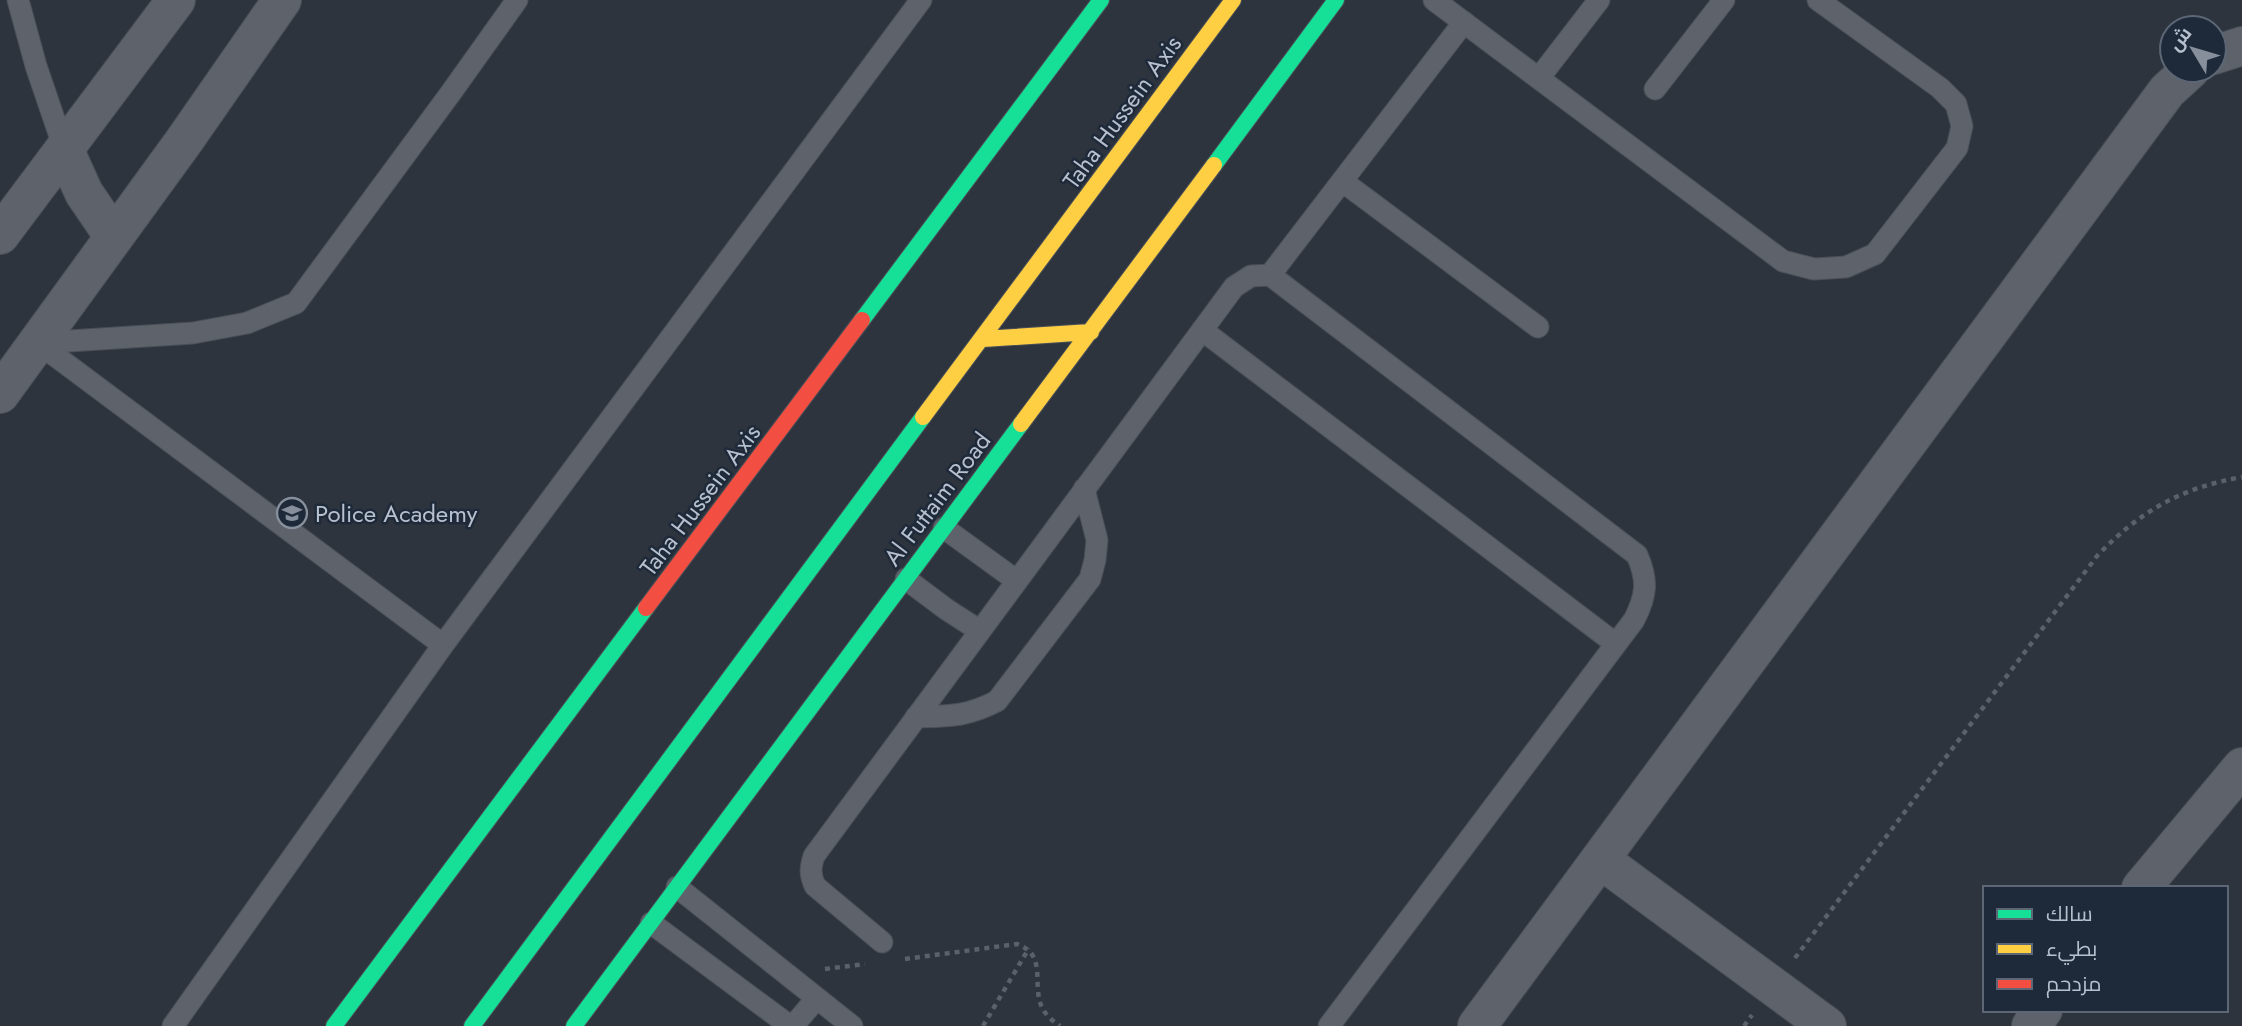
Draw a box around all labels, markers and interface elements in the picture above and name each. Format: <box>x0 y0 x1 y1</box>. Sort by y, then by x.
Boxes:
north arrow <box>2158 14 2228 84</box>
text: ش <box>2162 21 2198 57</box>
street label: Taha Hussein Axis <box>1054 28 1190 196</box>
street label: Taha Hussein Axis <box>631 417 769 583</box>
street label: Al Futtaim Road <box>875 425 999 573</box>
school or university icon: Police Academy <box>275 496 309 530</box>
place label: Police Academy <box>315 496 478 531</box>
legend <box>1983 886 2228 1012</box>
text: سالك <box>2046 899 2093 929</box>
text: بطيء <box>2046 934 2097 965</box>
text: مزدحم <box>2046 969 2101 999</box>

